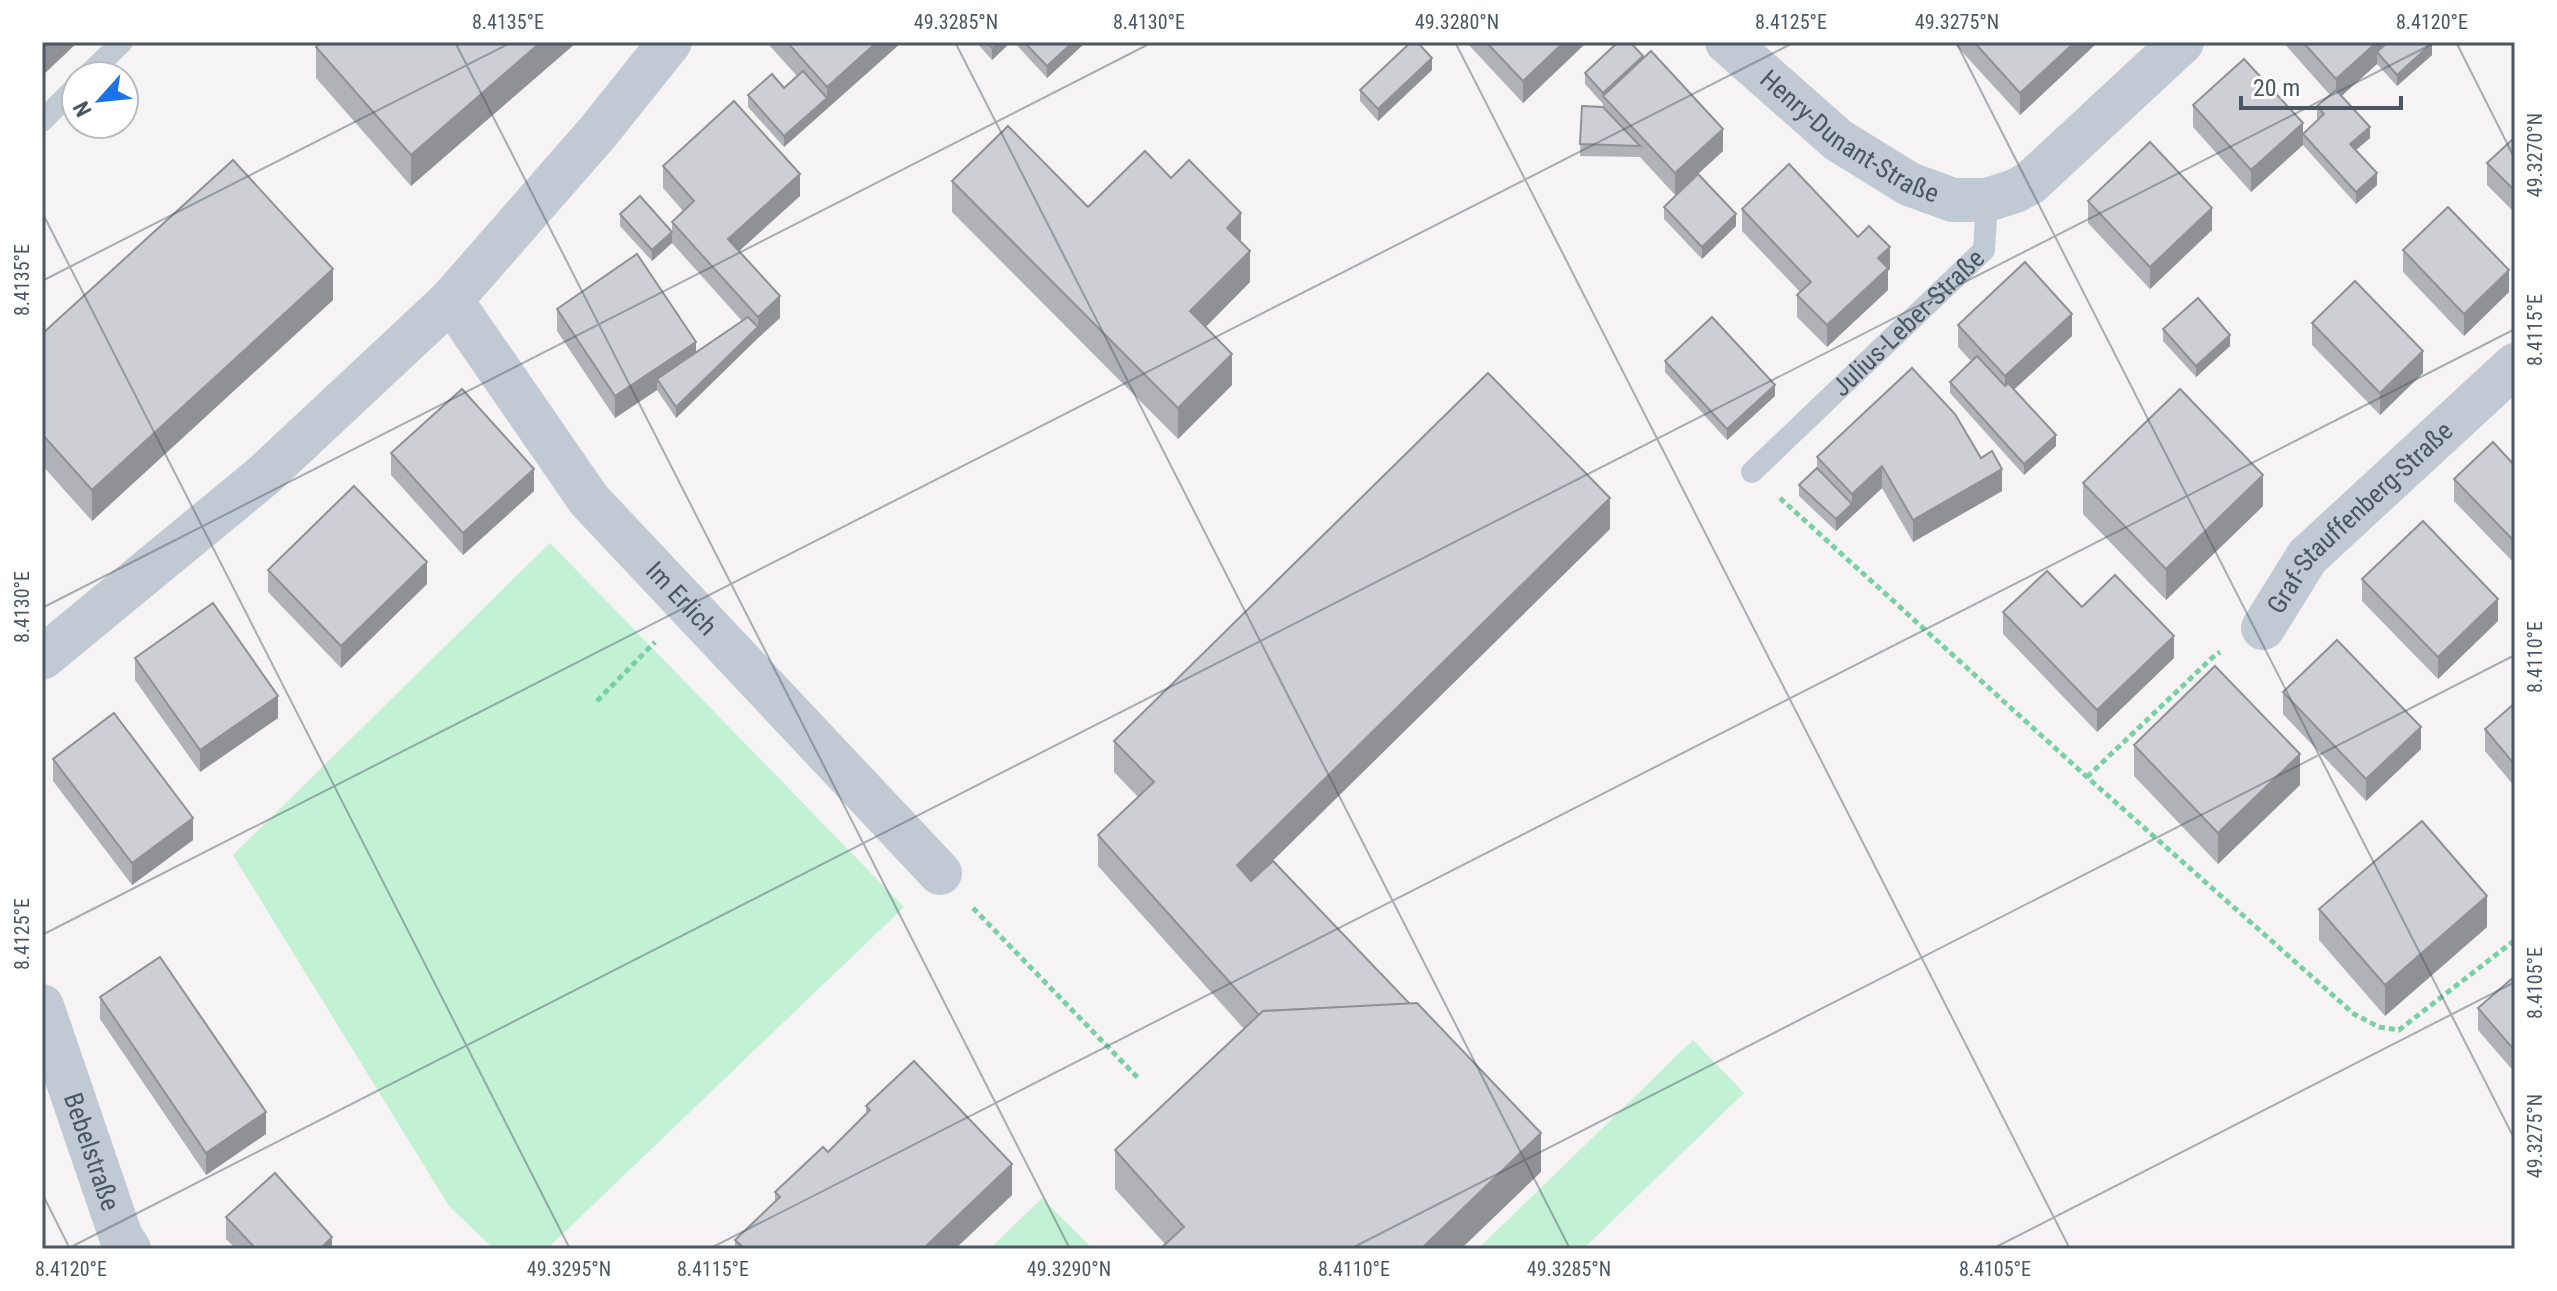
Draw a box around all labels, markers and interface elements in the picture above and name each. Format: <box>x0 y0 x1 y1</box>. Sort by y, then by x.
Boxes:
text: 8.4135°E <box>472 10 544 34</box>
text: 49.3285°N <box>914 10 998 34</box>
text: 8.4130°E <box>1113 10 1185 34</box>
text: 49.3280°N <box>1415 10 1499 34</box>
text: 8.4125°E <box>1755 10 1827 34</box>
text: 49.3275°N <box>1915 10 1999 34</box>
text: 8.4120°E <box>2396 10 2468 34</box>
north arrow <box>60 60 140 140</box>
scale bar <box>2241 60 2401 110</box>
street label: Henry-Dunant-Straße <box>1754 64 1943 209</box>
text: 20 m <box>2253 74 2300 102</box>
text: N <box>68 97 97 121</box>
text: 49.3270°N <box>2523 113 2547 197</box>
street label: Julius-Leber-Straße <box>1826 243 1990 402</box>
text: 8.4135°E <box>10 244 34 316</box>
text: 8.4115°E <box>2523 294 2547 366</box>
street label: Graf-Stauffenberg-Straße <box>2261 415 2459 619</box>
street label: Im Erlich <box>640 555 723 641</box>
text: 8.4130°E <box>10 571 34 643</box>
text: 8.4110°E <box>2523 621 2547 693</box>
text: 8.4125°E <box>10 898 34 970</box>
text: 8.4105°E <box>2523 947 2547 1019</box>
street label: Bebelstraße <box>58 1089 126 1215</box>
text: 49.3275°N <box>2523 1094 2547 1178</box>
text: 8.4120°E <box>35 1257 107 1281</box>
text: 49.3295°N <box>527 1257 611 1281</box>
text: 8.4115°E <box>677 1257 749 1281</box>
text: 49.3290°N <box>1027 1257 1111 1281</box>
text: 8.4110°E <box>1318 1257 1390 1281</box>
text: 49.3285°N <box>1527 1257 1611 1281</box>
text: 8.4105°E <box>1959 1257 2031 1281</box>

